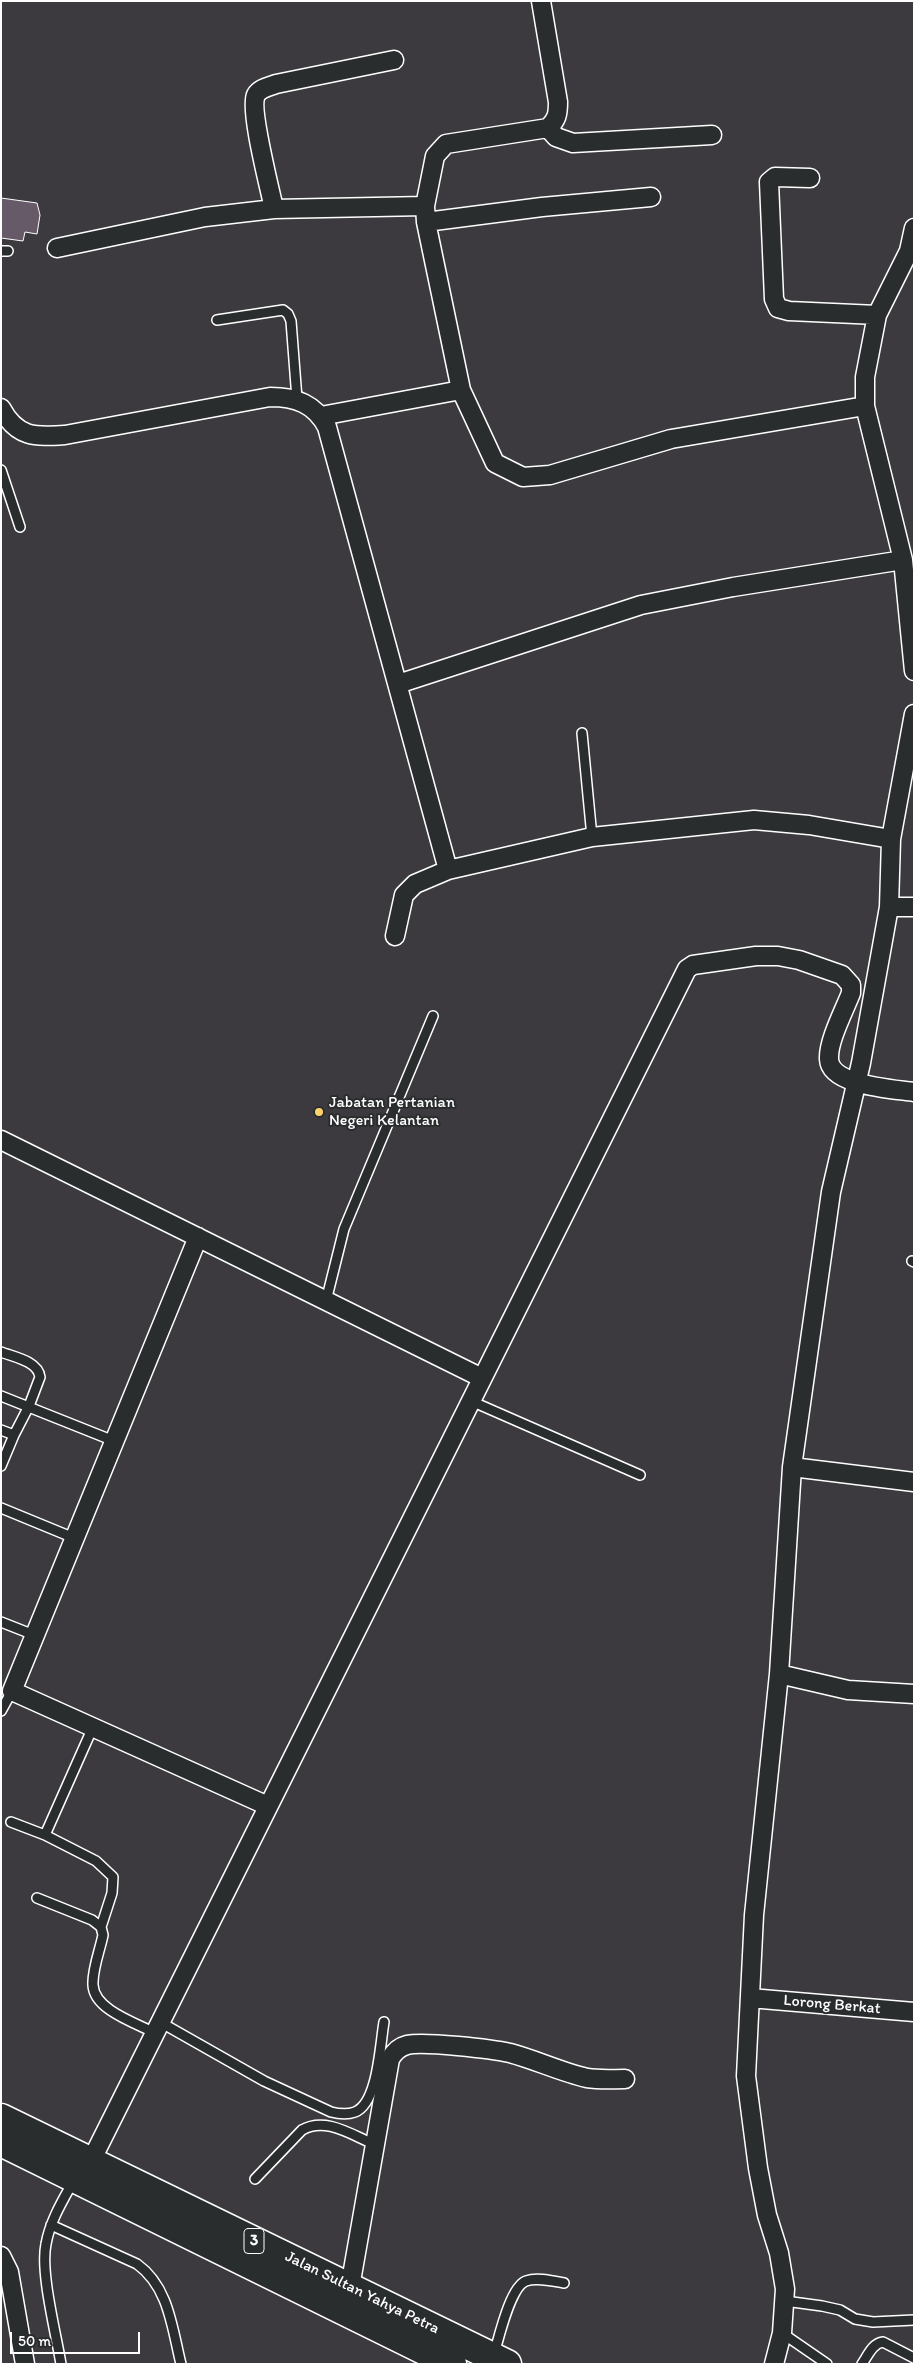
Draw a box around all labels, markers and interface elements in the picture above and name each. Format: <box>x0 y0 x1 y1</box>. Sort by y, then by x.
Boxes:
place label: Jabatan Pertanian Negeri Kelantan <box>329 1093 455 1131</box>
marker: Jabatan Pertanian Negeri Kelantan <box>313 1106 325 1118</box>
street label: Lorong Berkat <box>783 1991 881 2019</box>
road number: 3 <box>244 2228 264 2254</box>
street label: Jalan Sultan Yahya Petra <box>282 2247 442 2339</box>
scale bar <box>12 2322 142 2354</box>
text: 50 m <box>18 2332 51 2350</box>

